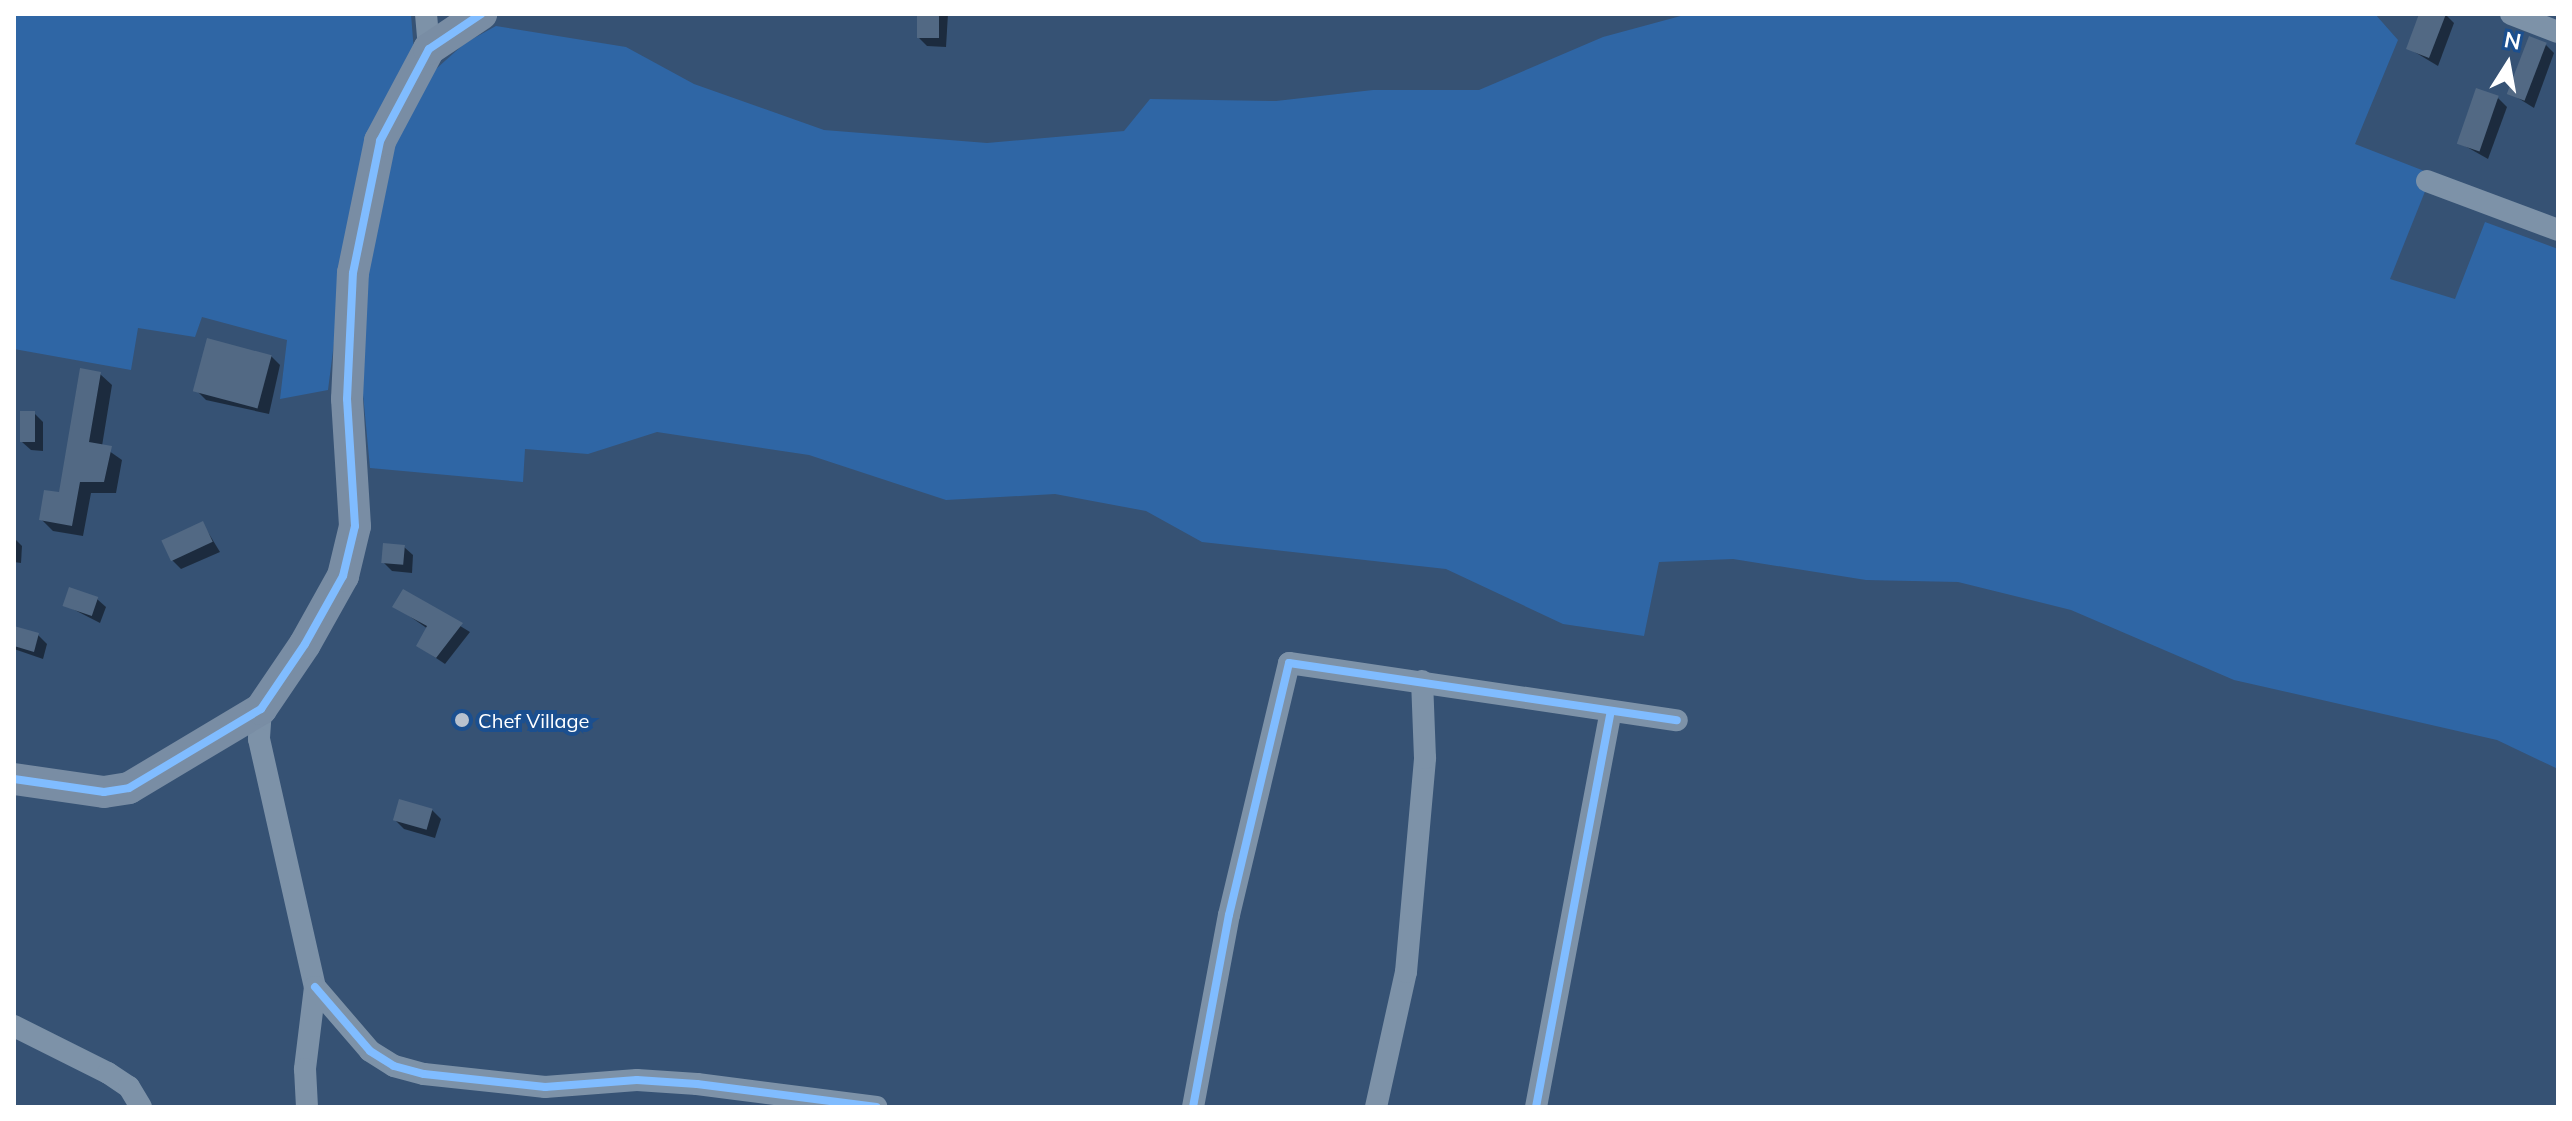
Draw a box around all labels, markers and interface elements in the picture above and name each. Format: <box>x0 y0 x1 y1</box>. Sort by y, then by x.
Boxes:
north arrow <box>2468 24 2548 104</box>
text: N <box>2502 25 2523 56</box>
place label: Chef Village <box>478 708 589 732</box>
marker: Chef Village <box>453 711 471 729</box>

